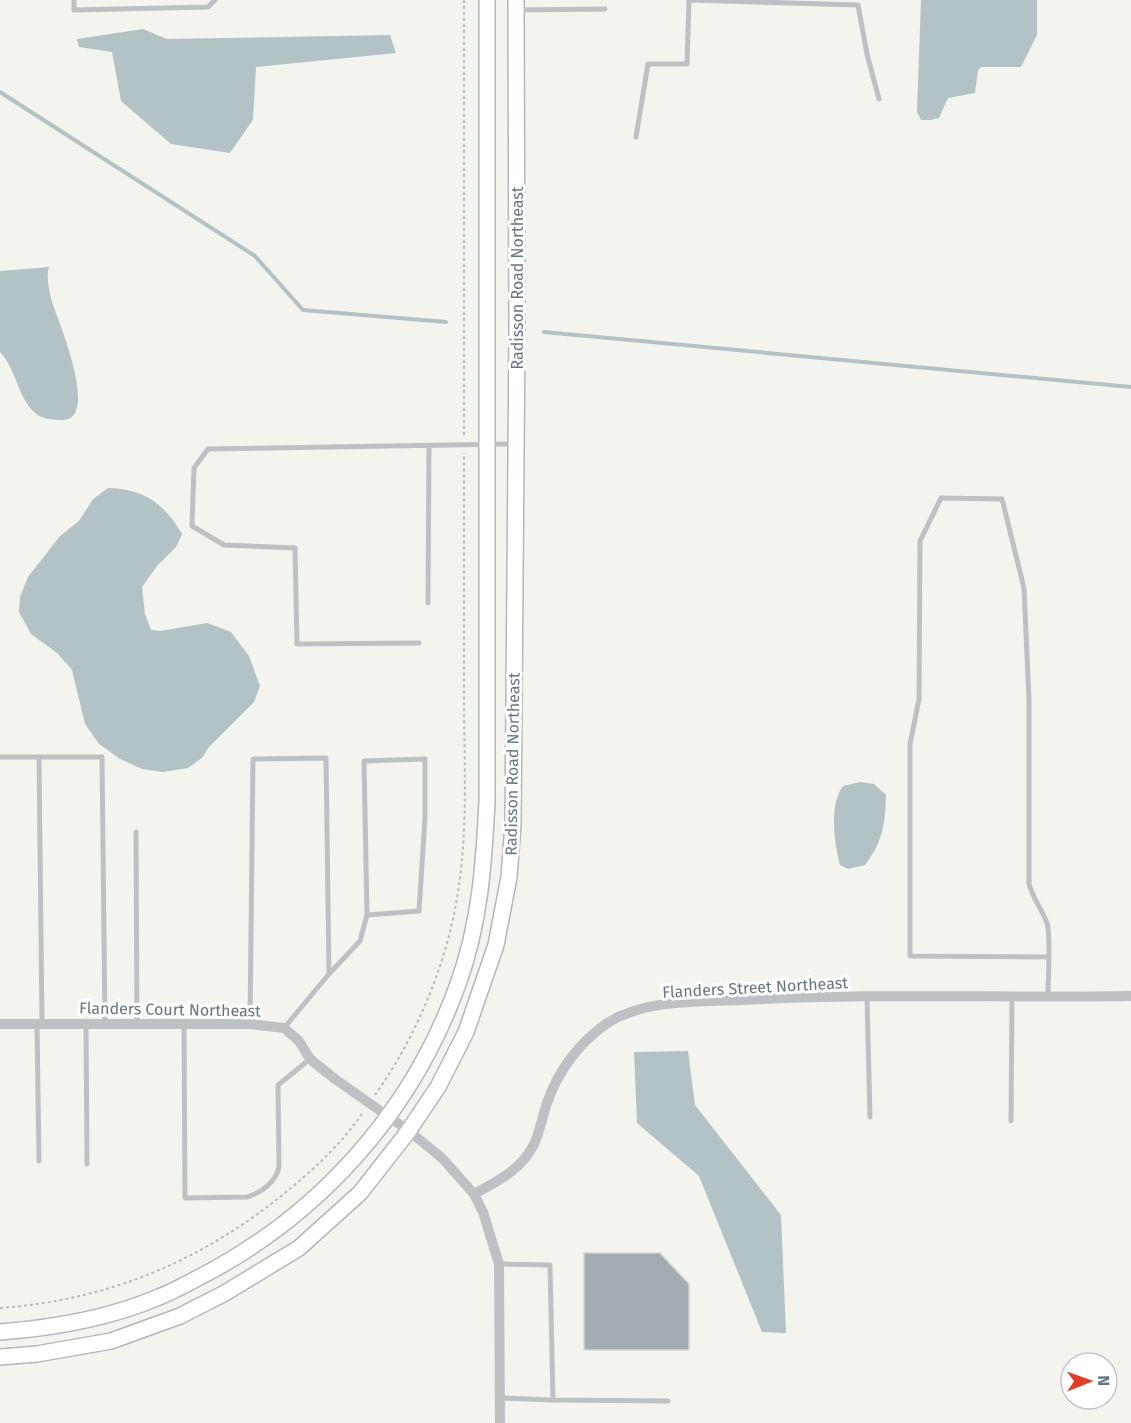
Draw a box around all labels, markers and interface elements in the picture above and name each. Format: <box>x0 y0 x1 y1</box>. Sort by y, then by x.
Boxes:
street label: Radisson Road Northeast <box>508 186 527 370</box>
street label: Radisson Road Northeast <box>501 672 524 856</box>
street label: Flanders Street Northeast <box>662 973 849 1002</box>
street label: Flanders Court Northeast <box>79 998 261 1021</box>
north arrow <box>1059 1351 1119 1411</box>
text: N <box>1094 1375 1113 1386</box>

